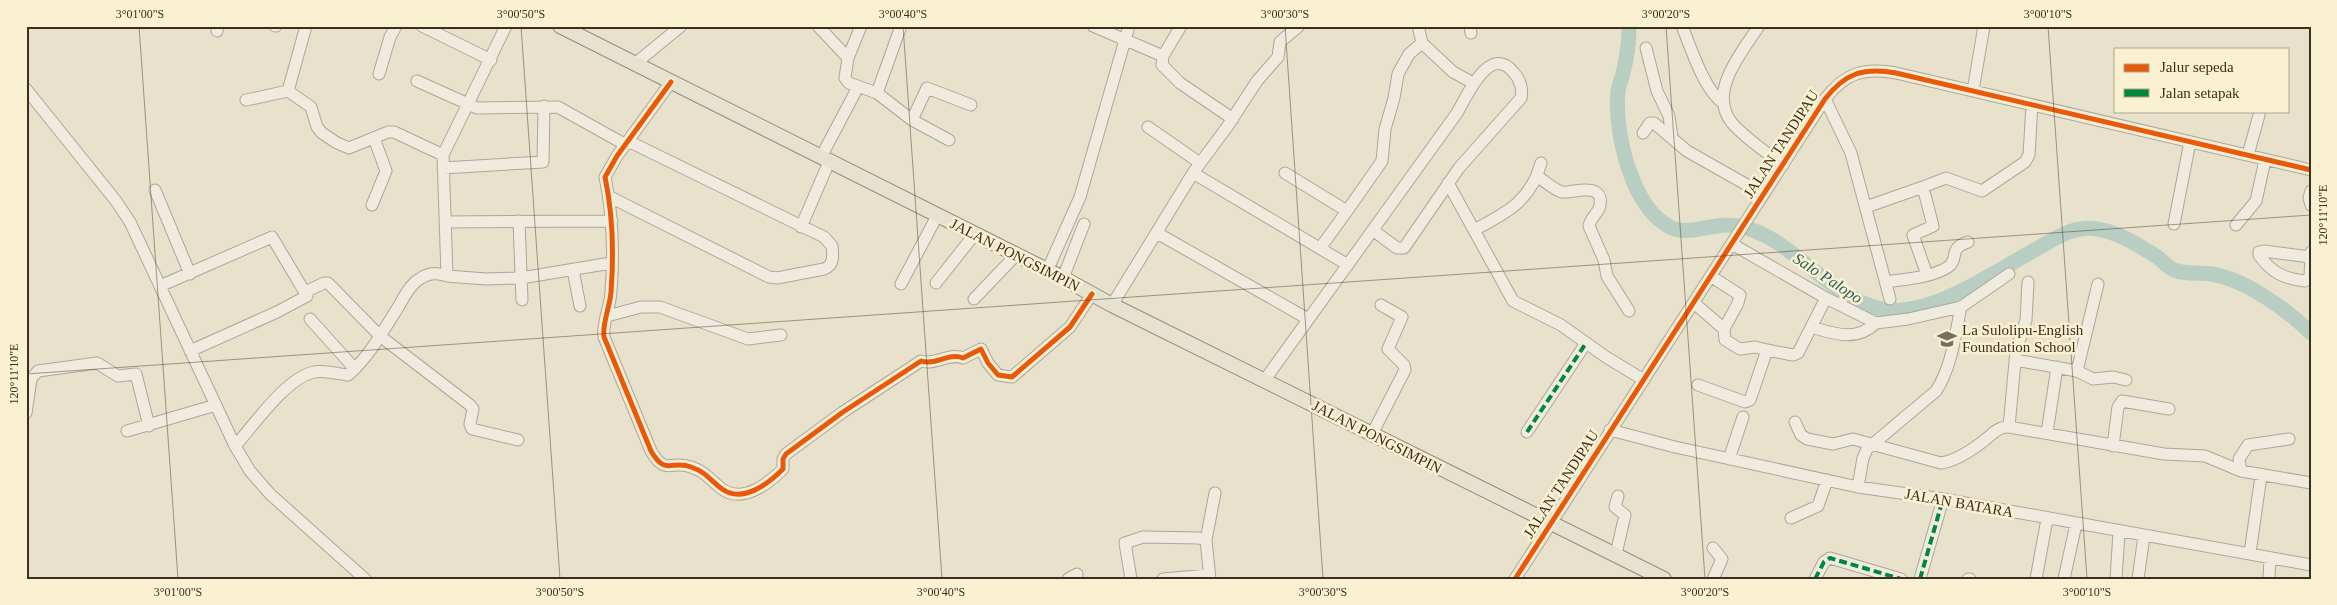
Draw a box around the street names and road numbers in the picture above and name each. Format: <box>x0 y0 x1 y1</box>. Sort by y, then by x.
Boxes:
street label: JALAN TANDIPAU <box>1740 87 1822 201</box>
street label: JALAN PONGSIMPIN <box>948 215 1082 295</box>
street label: JALAN PONGSIMPIN <box>1310 397 1444 477</box>
street label: JALAN TANDIPAU <box>1520 427 1602 541</box>
street label: JALAN BATARA <box>1903 486 2015 520</box>

